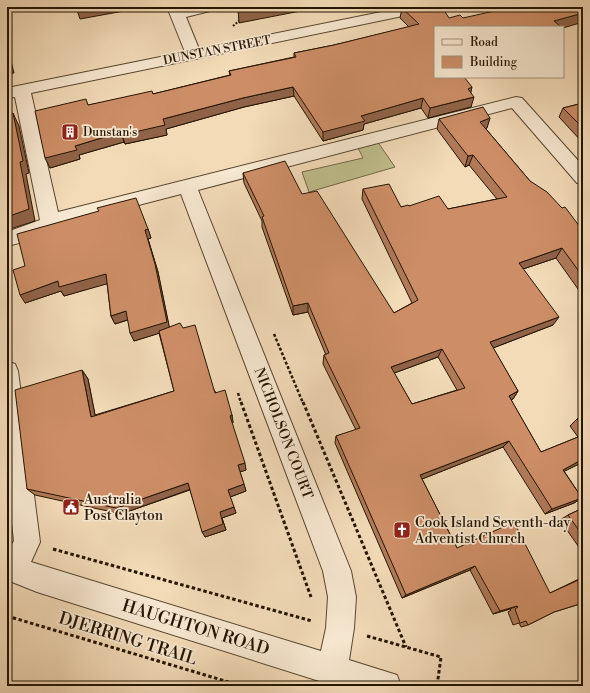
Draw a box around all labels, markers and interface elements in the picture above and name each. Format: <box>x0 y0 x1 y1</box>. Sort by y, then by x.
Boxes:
legend <box>434 26 564 78</box>
street label: DUNSTAN STREET <box>162 33 273 68</box>
text: Road <box>470 35 498 50</box>
text: Building <box>469 55 518 70</box>
building icon: Dunstan's <box>60 122 80 142</box>
place label: Dunstan's <box>83 125 137 140</box>
street label: NICHOLSON COURT <box>250 365 316 502</box>
place label: Australia Post Clayton <box>83 491 164 525</box>
public building icon: Australia Post Clayton <box>61 497 81 517</box>
place label: Cook Island Seventh-day Adventist Church <box>414 514 571 548</box>
church icon: Cook Island Seventh-day Adventist Church <box>392 520 412 540</box>
street label: HAUGHTON ROAD <box>119 595 272 661</box>
street label: DJERRING TRAIL <box>56 607 199 670</box>

